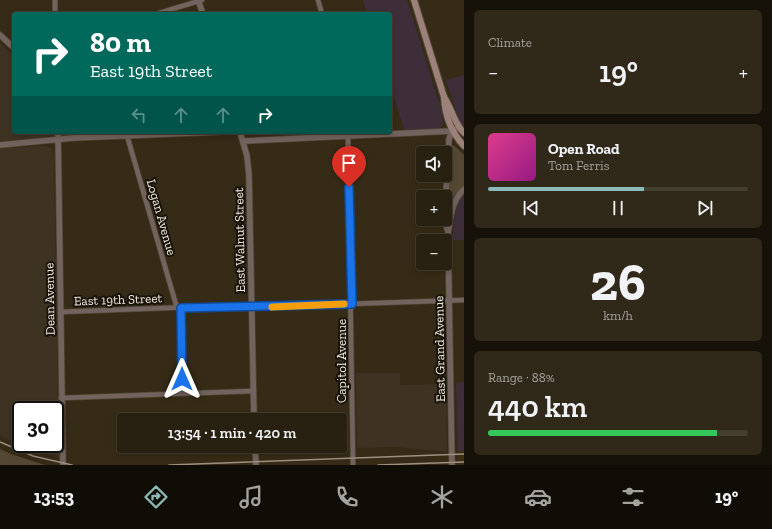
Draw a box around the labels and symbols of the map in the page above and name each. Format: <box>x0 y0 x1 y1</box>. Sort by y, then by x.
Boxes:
pin <box>332 146 366 187</box>
street label: Logan Avenue <box>144 177 180 257</box>
street label: East Walnut Street <box>231 187 248 293</box>
street label: Dean Avenue <box>41 262 58 335</box>
street label: East 19th Street <box>74 290 163 309</box>
street label: East Grand Avenue <box>431 296 448 402</box>
street label: Capitol Avenue <box>334 319 349 403</box>
position arrow <box>161 358 203 400</box>
speed limit sign: 30 <box>12 401 64 453</box>

